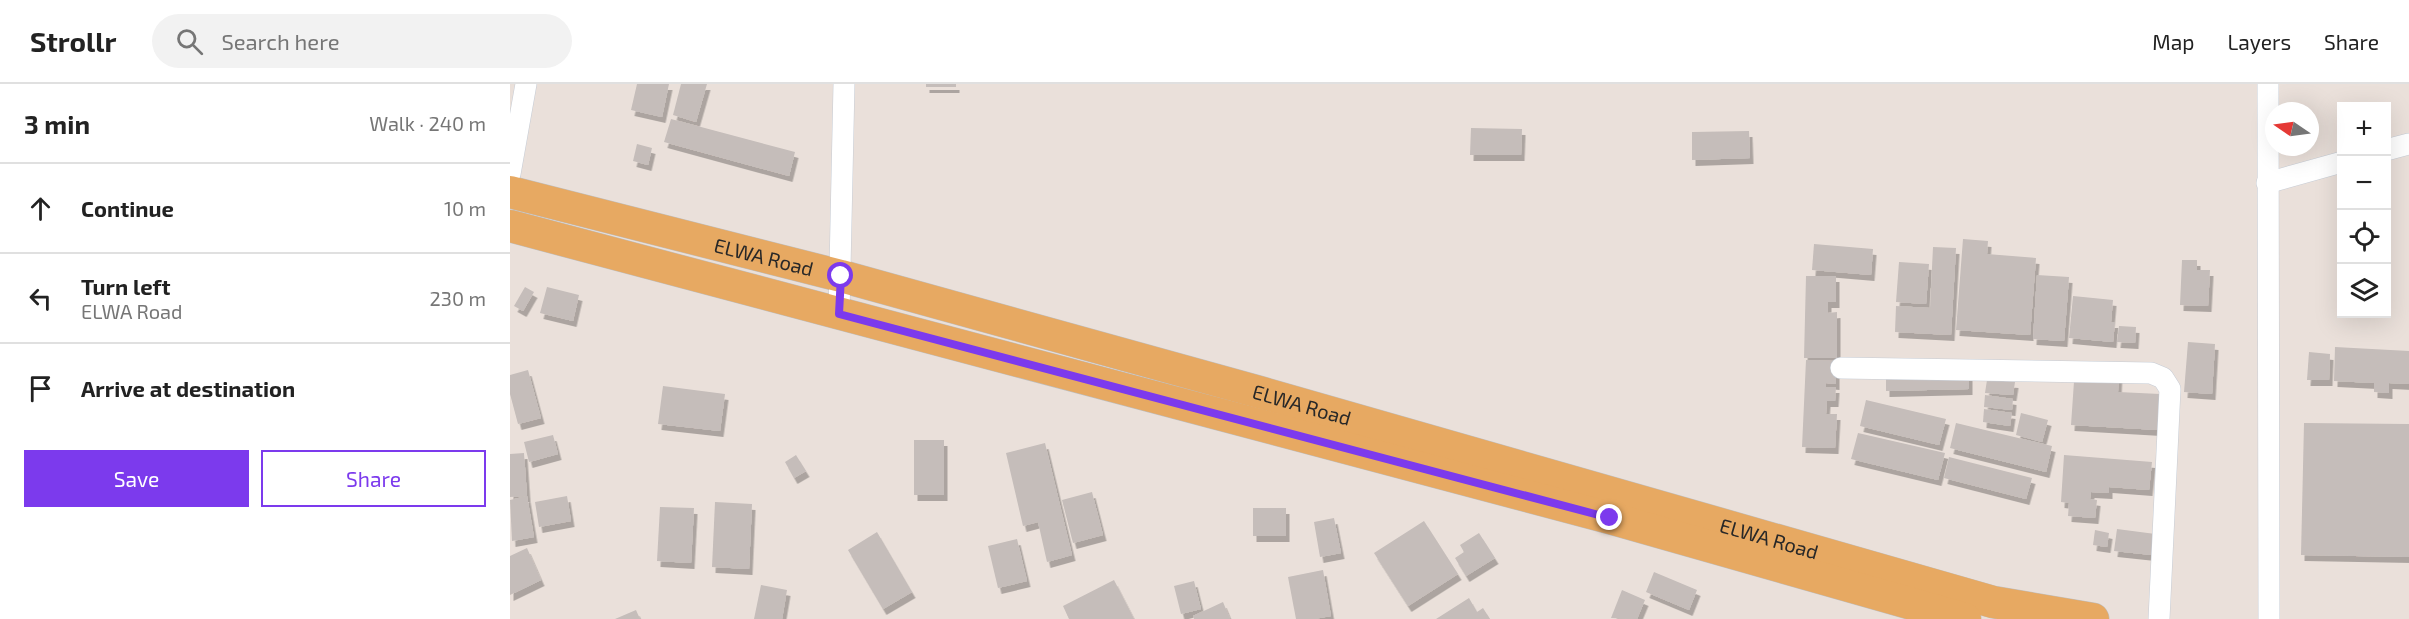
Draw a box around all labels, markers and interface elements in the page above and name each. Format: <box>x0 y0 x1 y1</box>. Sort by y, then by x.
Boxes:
search box <box>152 14 572 68</box>
text: Strollr <box>30 24 116 58</box>
icon: search <box>173 25 206 58</box>
text: Search here <box>221 28 340 54</box>
text: Map <box>2152 29 2194 54</box>
text: Layers <box>2227 29 2291 54</box>
text: Share <box>2324 29 2379 54</box>
north arrow <box>2265 102 2319 156</box>
map controls <box>2337 102 2391 318</box>
button: + <box>2337 102 2391 156</box>
text: 3 min <box>24 108 90 139</box>
text: Walk · 240 m <box>369 111 486 135</box>
button: − <box>2337 156 2391 210</box>
icon: ahead <box>24 192 57 225</box>
text: Continue <box>81 195 174 221</box>
text: 10 m <box>444 196 486 220</box>
button: locate <box>2337 210 2391 264</box>
street label: ELWA Road <box>712 232 816 281</box>
route start <box>827 262 853 288</box>
button: layers <box>2337 264 2391 318</box>
text: Turn left <box>81 273 170 299</box>
icon: left <box>24 282 57 315</box>
text: 230 m <box>430 286 486 310</box>
text: ELWA Road <box>81 299 183 323</box>
icon: arrive <box>24 372 57 405</box>
text: Arrive at destination <box>81 375 295 401</box>
street label: ELWA Road <box>1250 379 1354 430</box>
button: Save <box>24 450 249 507</box>
button: Share <box>261 450 486 507</box>
route end <box>1596 504 1622 530</box>
street label: ELWA Road <box>1717 512 1821 563</box>

